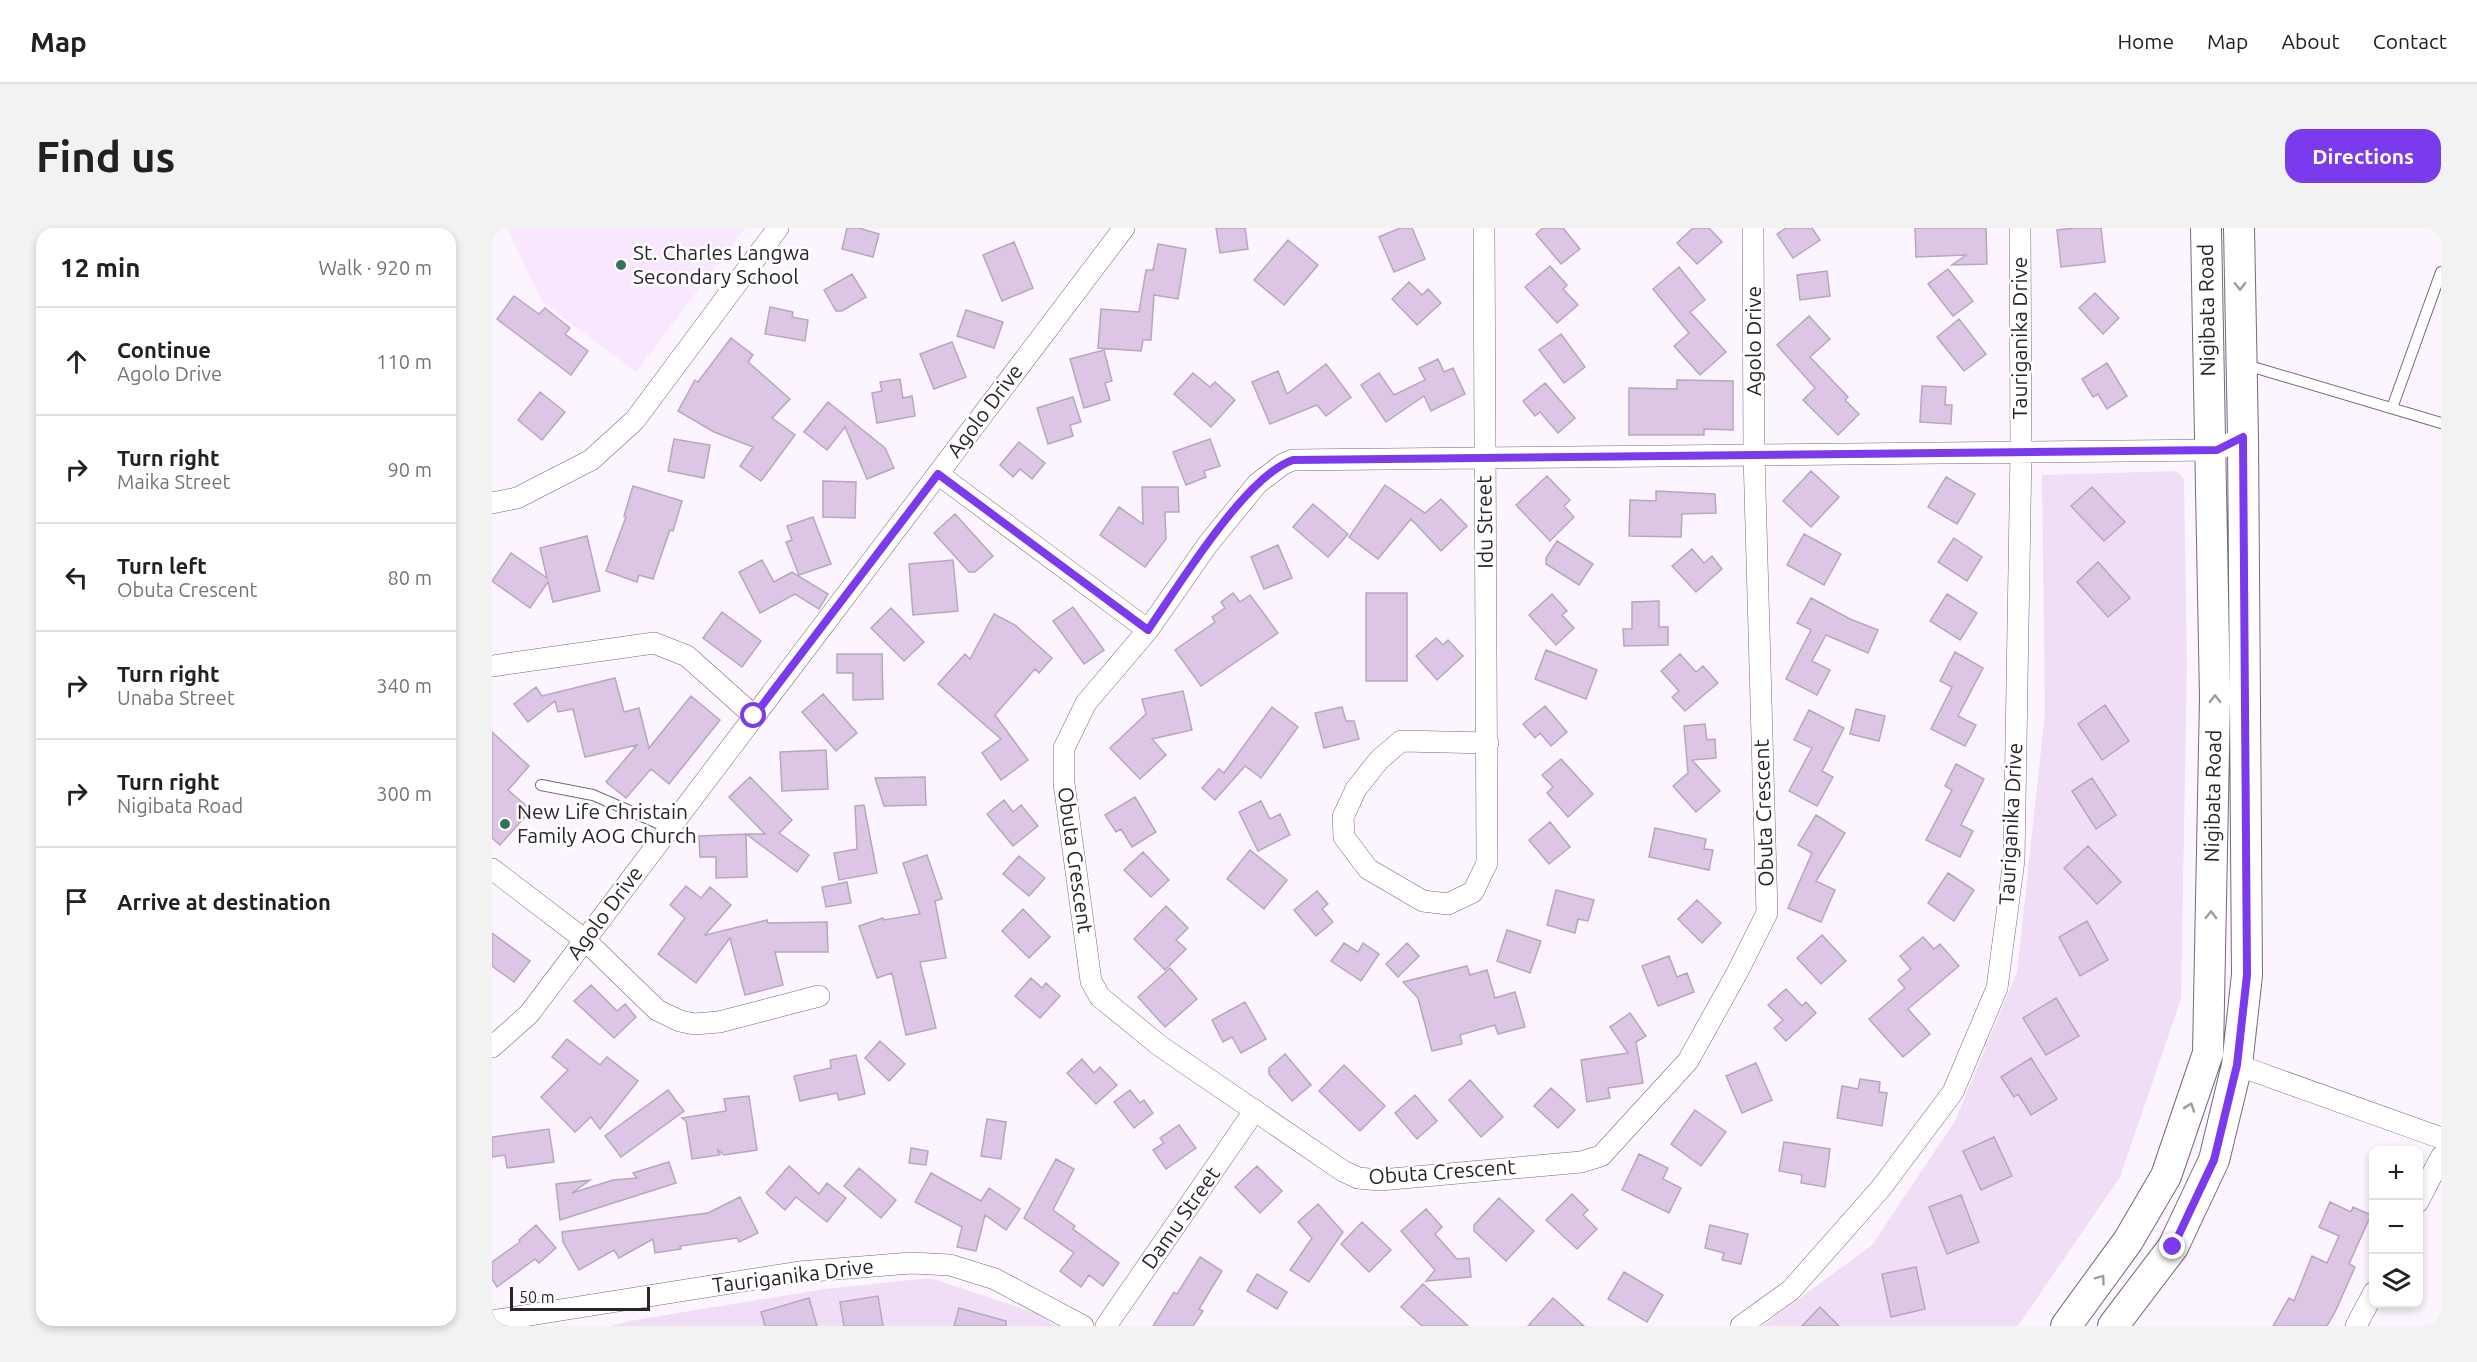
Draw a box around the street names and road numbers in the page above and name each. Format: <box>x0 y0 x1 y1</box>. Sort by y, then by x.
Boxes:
street label: Nigibata Road <box>2193 244 2219 377</box>
street label: Tauriganika Drive <box>2007 257 2031 419</box>
street label: Agolo Drive <box>1741 286 1765 396</box>
street label: Agolo Drive <box>941 359 1027 462</box>
street label: Idu Street <box>1471 475 1497 569</box>
street label: Nigibata Road <box>2199 729 2225 862</box>
street label: Obuta Crescent <box>1748 739 1778 887</box>
street label: Tauriganika Drive <box>1994 742 2026 906</box>
street label: Obuta Crescent <box>1054 785 1098 935</box>
street label: Agolo Drive <box>561 861 647 964</box>
street label: Obuta Crescent <box>1368 1154 1516 1188</box>
street label: Damu Street <box>1136 1162 1224 1273</box>
street label: Tauriganika Drive <box>711 1253 875 1297</box>

